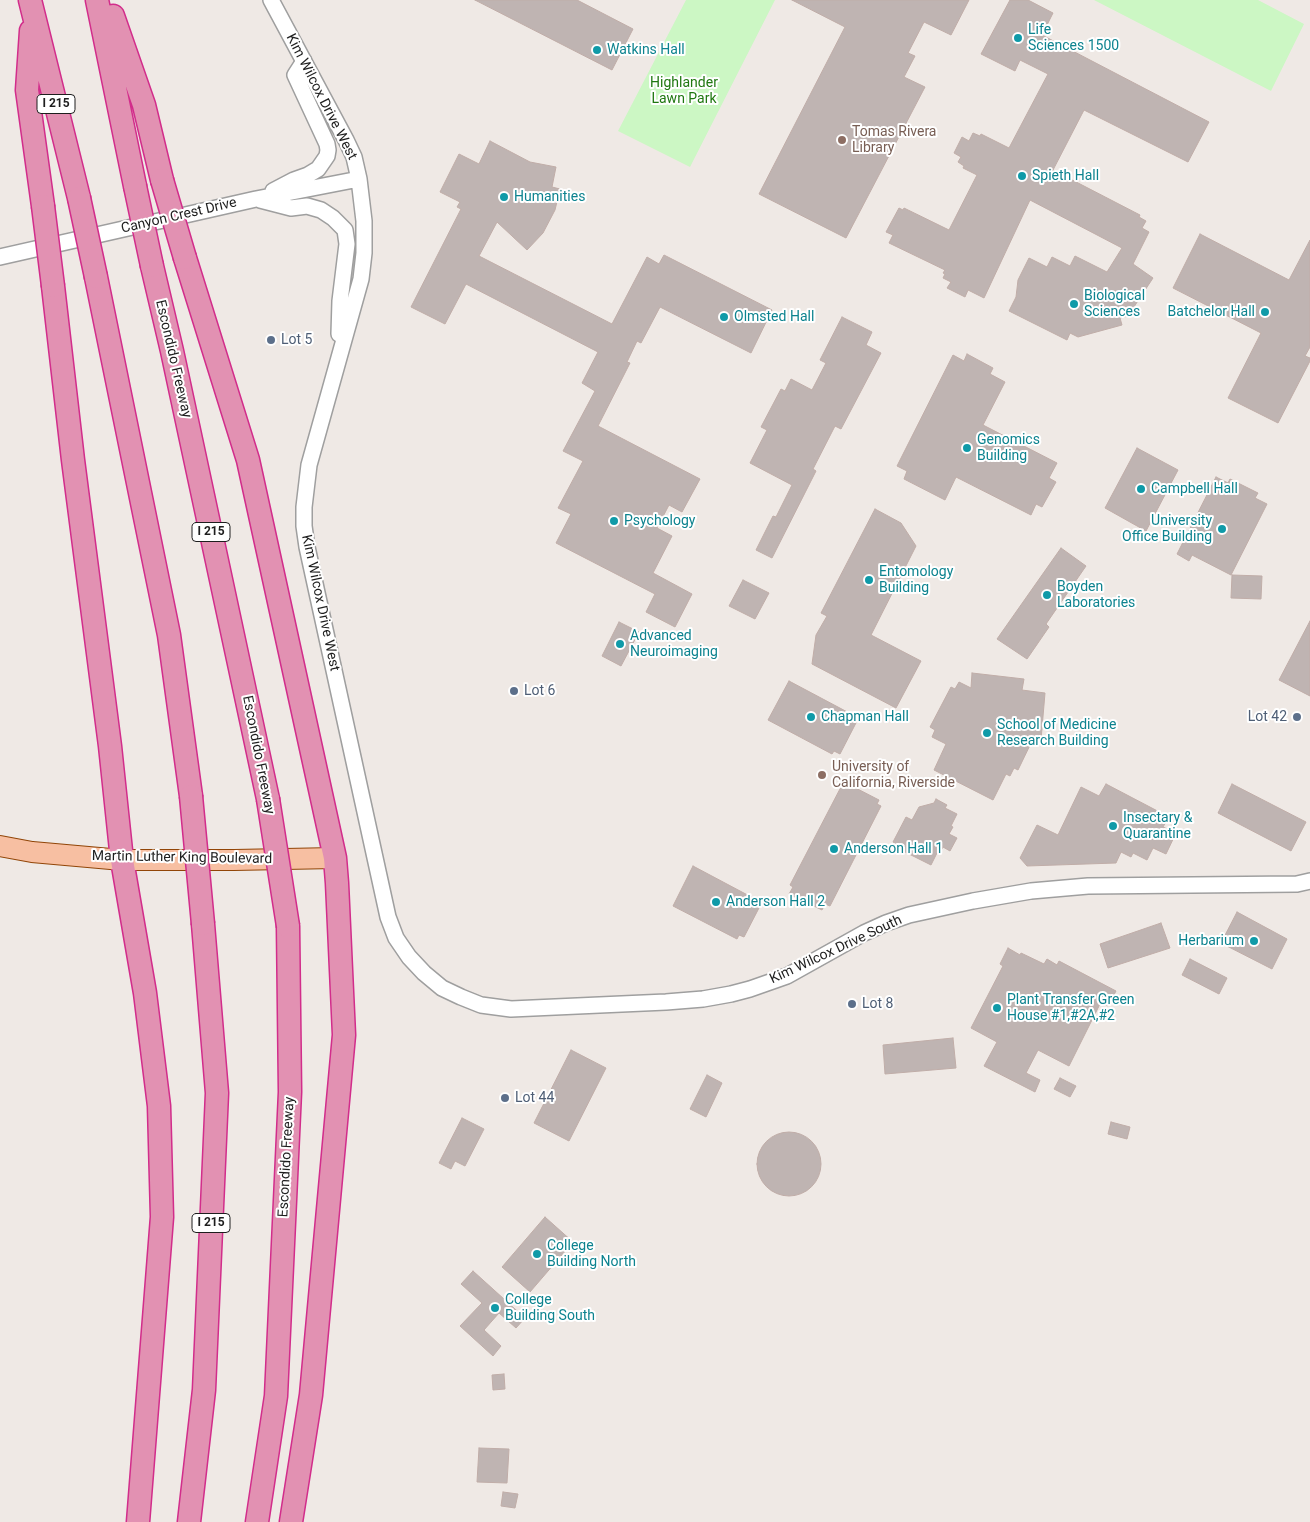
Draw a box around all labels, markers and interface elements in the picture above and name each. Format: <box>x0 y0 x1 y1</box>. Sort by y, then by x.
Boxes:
place label: Life Sciences 1500 <box>1028 22 1119 54</box>
street label: Kim Wilcox Drive West <box>282 31 360 163</box>
marker: Life Sciences 1500 <box>1012 32 1024 44</box>
place label: Watkins Hall <box>607 42 685 58</box>
marker: Watkins Hall <box>591 44 603 56</box>
park label: Highlander Lawn Park <box>650 75 718 108</box>
road number: I 215 <box>37 95 75 114</box>
place label: Tomas Rivera Library <box>852 124 936 156</box>
marker: Tomas Rivera Library <box>836 134 848 146</box>
place label: Spieth Hall <box>1032 168 1099 184</box>
marker: Spieth Hall <box>1016 170 1028 182</box>
place label: Humanities <box>514 189 585 205</box>
marker: Humanities <box>498 191 510 203</box>
street label: Canyon Crest Drive <box>120 195 238 237</box>
place label: Biological Sciences <box>1084 288 1145 321</box>
street label: Escondido Freeway <box>151 298 195 420</box>
marker: Biological Sciences <box>1068 298 1080 310</box>
place label: Batchelor Hall <box>1168 304 1255 320</box>
marker: Batchelor Hall <box>1259 306 1271 318</box>
place label: Olmsted Hall <box>734 309 814 325</box>
marker: Olmsted Hall <box>718 311 730 323</box>
place label: Lot 5 <box>281 332 312 348</box>
marker: Lot 5 <box>265 334 277 346</box>
place label: Genomics Building <box>977 432 1040 464</box>
marker: Genomics Building <box>961 442 973 454</box>
place label: Campbell Hall <box>1151 481 1238 497</box>
marker: Campbell Hall <box>1135 483 1147 495</box>
place label: Psychology <box>624 513 695 529</box>
place label: University Office Building <box>1122 513 1212 546</box>
marker: Psychology <box>608 515 620 527</box>
road number: I 215 <box>192 522 230 542</box>
marker: University Office Building <box>1216 523 1228 535</box>
street label: Kim Wilcox Drive West <box>297 533 343 673</box>
place label: Entomology Building <box>879 564 953 596</box>
marker: Entomology Building <box>863 574 875 586</box>
place label: Boyden Laboratories <box>1057 579 1135 612</box>
marker: Boyden Laboratories <box>1041 589 1053 601</box>
place label: Advanced Neuroimaging <box>630 628 718 660</box>
marker: Advanced Neuroimaging <box>614 638 626 650</box>
place label: Lot 6 <box>524 683 555 699</box>
marker: Lot 6 <box>508 685 520 697</box>
street label: Escondido Freeway <box>238 694 278 816</box>
place label: Chapman Hall <box>821 709 909 725</box>
place label: Lot 42 <box>1248 709 1287 725</box>
marker: Chapman Hall <box>805 711 817 723</box>
marker: Lot 42 <box>1291 711 1303 723</box>
place label: School of Medicine Research Building <box>997 717 1116 750</box>
marker: School of Medicine Research Building <box>981 727 993 739</box>
place label: University of California, Riverside <box>832 759 955 792</box>
marker: University of California, Riverside <box>816 769 828 781</box>
place label: Insectary & Quarantine <box>1123 810 1192 842</box>
marker: Insectary & Quarantine <box>1107 820 1119 832</box>
place label: Anderson Hall 1 <box>844 841 943 857</box>
marker: Anderson Hall 1 <box>828 843 840 855</box>
street label: Martin Luther King Boulevard <box>92 848 272 868</box>
place label: Anderson Hall 2 <box>726 894 825 910</box>
marker: Anderson Hall 2 <box>710 896 722 908</box>
street label: Kim Wilcox Drive South <box>767 912 905 988</box>
place label: Herbarium <box>1178 933 1244 949</box>
marker: Herbarium <box>1248 935 1260 947</box>
place label: Plant Transfer Green House #1,#2A,#2 <box>1007 992 1135 1024</box>
place label: Lot 8 <box>862 996 893 1012</box>
marker: Lot 8 <box>846 998 858 1010</box>
marker: Plant Transfer Green House #1,#2A,#2 <box>991 1002 1003 1014</box>
place label: Lot 44 <box>515 1090 554 1106</box>
marker: Lot 44 <box>499 1092 511 1104</box>
street label: Escondido Freeway <box>275 1096 299 1218</box>
road number: I 215 <box>192 1214 230 1232</box>
place label: College Building North <box>547 1238 636 1270</box>
marker: College Building North <box>531 1248 543 1260</box>
place label: College Building South <box>505 1292 595 1324</box>
marker: College Building South <box>489 1302 501 1314</box>

